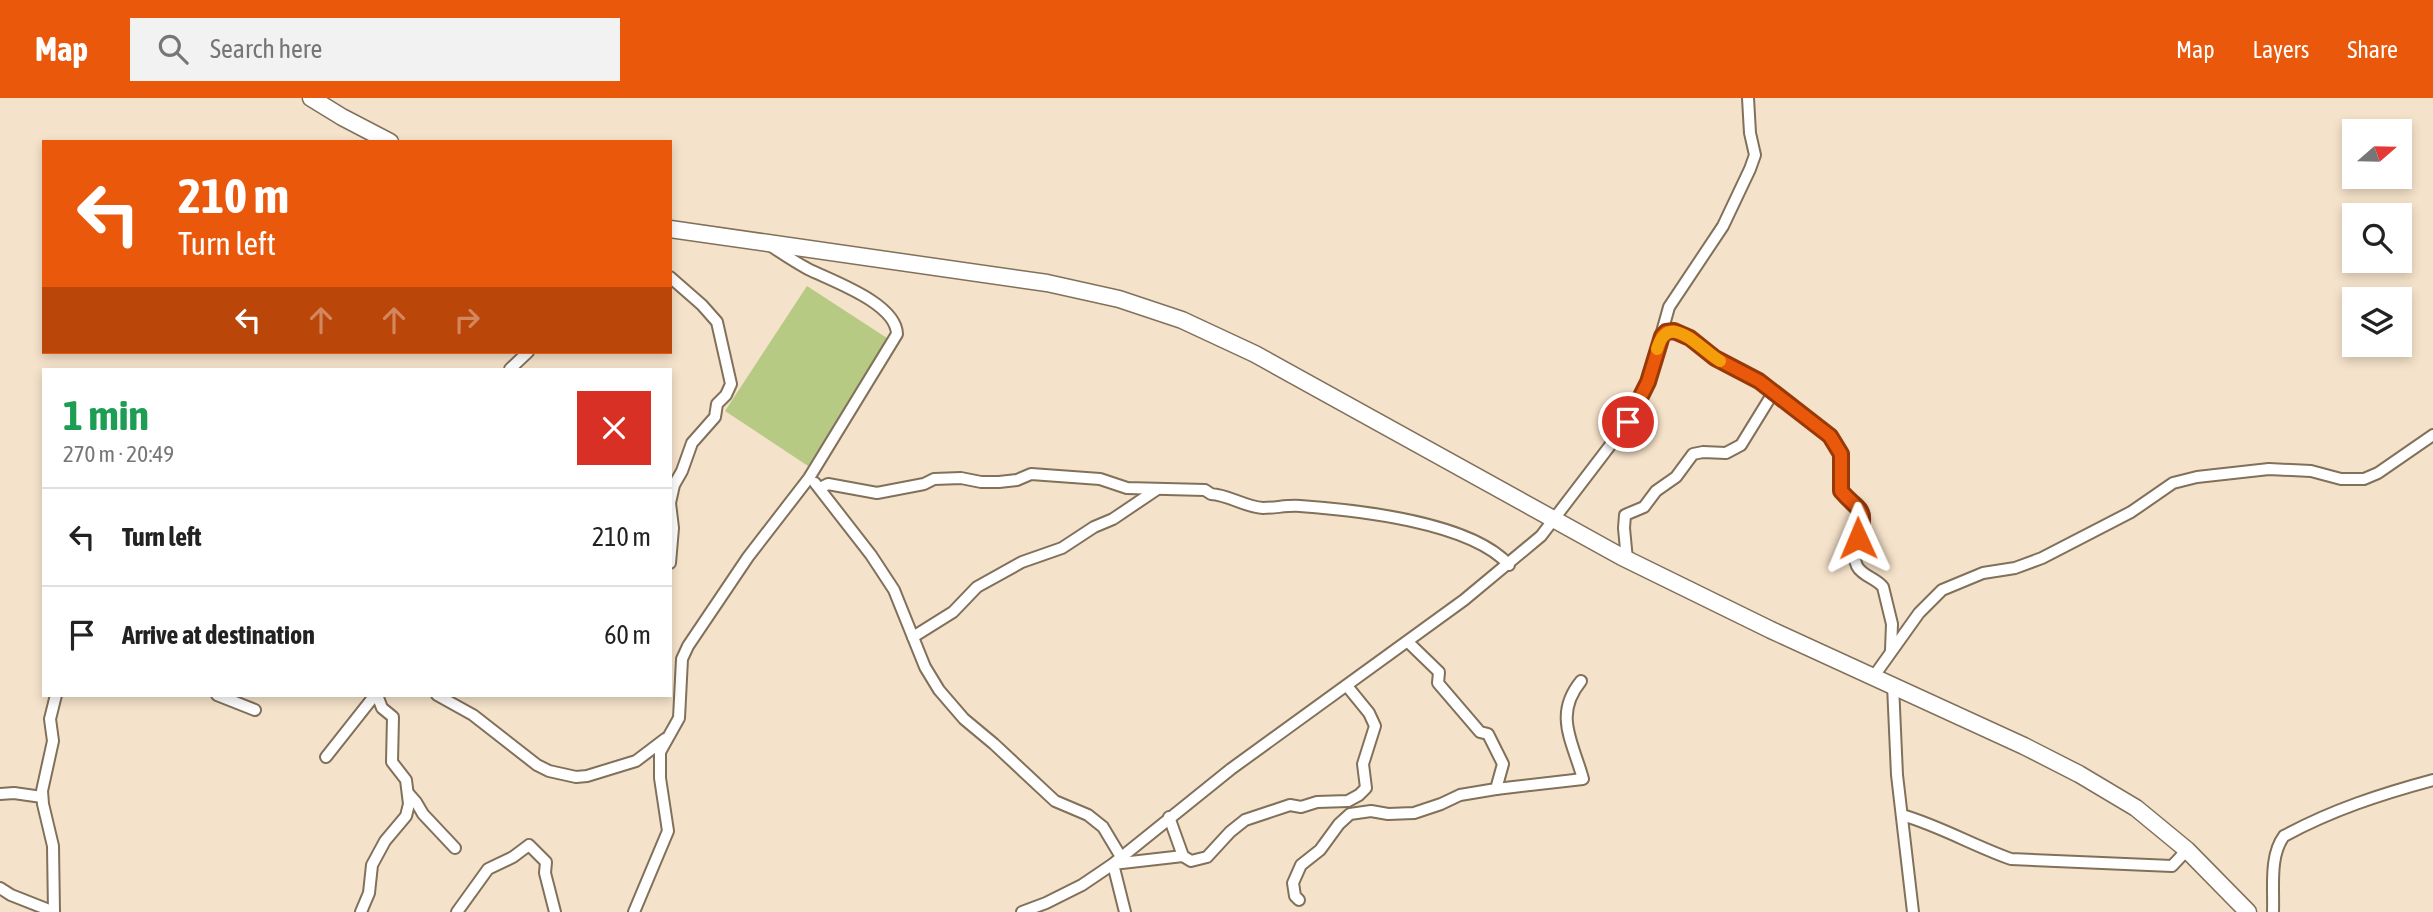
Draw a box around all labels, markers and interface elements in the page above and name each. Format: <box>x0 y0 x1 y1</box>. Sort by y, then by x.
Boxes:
search box <box>130 18 620 81</box>
text: Map <box>35 30 88 68</box>
icon: search <box>154 30 192 68</box>
text: Search here <box>210 34 322 64</box>
text: Map <box>2176 36 2215 63</box>
text: Layers <box>2253 36 2309 63</box>
text: Share <box>2347 36 2398 63</box>
north arrow <box>2342 119 2412 189</box>
map controls <box>2342 119 2412 357</box>
text: 210 m <box>178 167 289 223</box>
icon: left <box>63 168 154 259</box>
button: search <box>2342 203 2412 273</box>
text: Turn left <box>178 225 276 262</box>
button: layers <box>2342 287 2412 357</box>
icon: left <box>229 301 267 339</box>
icon: ahead <box>302 301 340 339</box>
icon: ahead <box>375 301 413 339</box>
icon: right <box>448 301 486 339</box>
text: 1 min <box>63 391 149 439</box>
button: close <box>577 391 651 465</box>
pin <box>1598 392 1658 452</box>
icon: arrive <box>1609 403 1647 441</box>
text: 270 m · 20:49 <box>63 441 174 467</box>
position arrow <box>1821 501 1895 575</box>
icon: left <box>63 518 101 556</box>
text: Turn left <box>122 522 202 552</box>
text: 210 m <box>592 522 651 552</box>
icon: arrive <box>63 616 101 654</box>
text: Arrive at destination <box>122 620 315 650</box>
text: 60 m <box>604 620 651 650</box>

